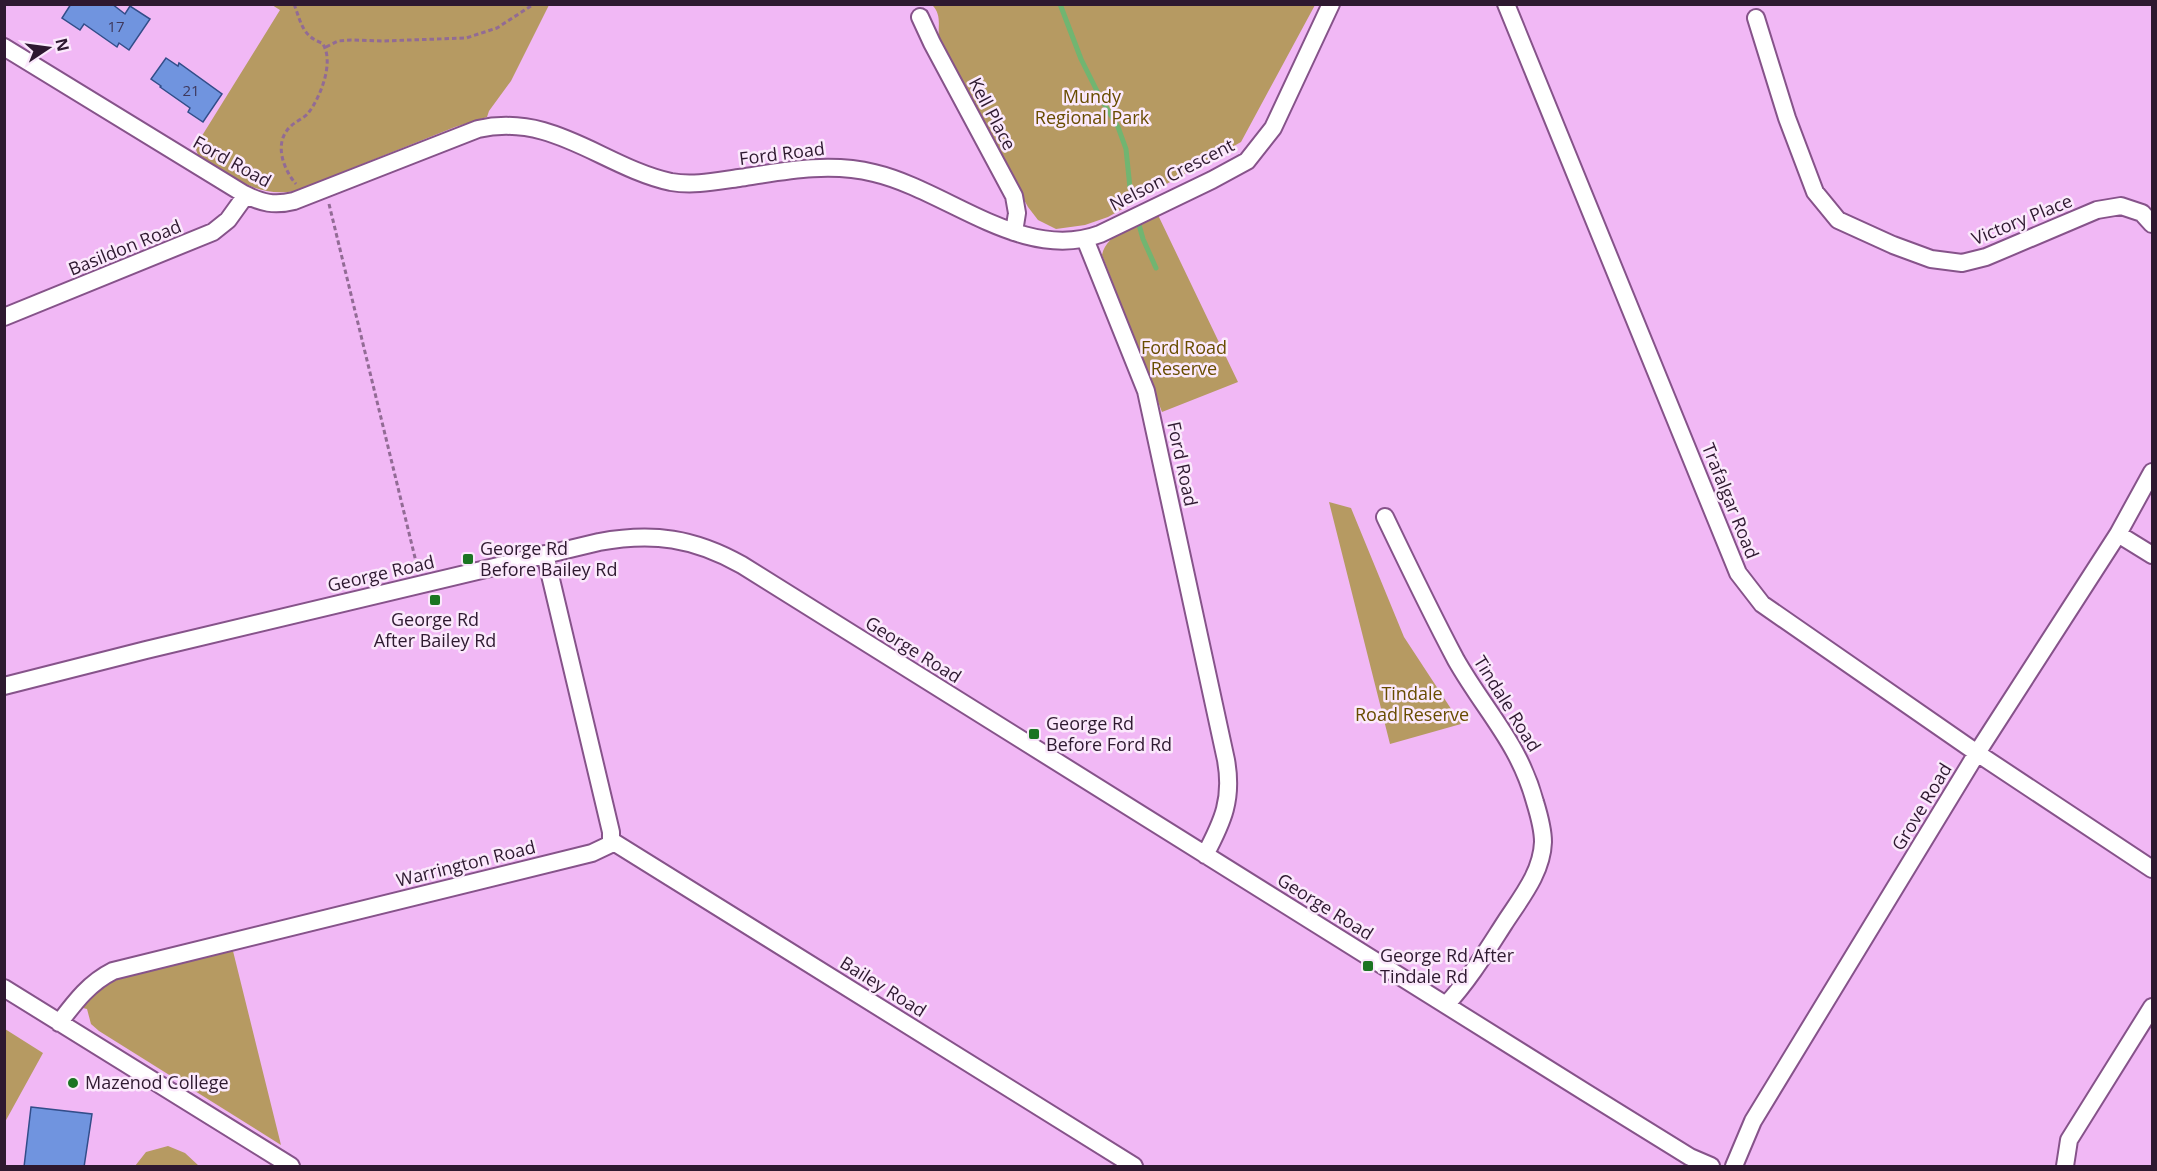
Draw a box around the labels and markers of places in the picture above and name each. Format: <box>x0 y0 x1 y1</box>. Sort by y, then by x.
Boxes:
place label: George Rd Before Bailey Rd <box>480 536 617 581</box>
marker: George Rd Before Bailey Rd <box>461 552 475 566</box>
marker: George Rd After Bailey Rd <box>428 593 442 607</box>
place label: George Rd After Bailey Rd <box>374 607 496 652</box>
place label: George Rd Before Ford Rd <box>1046 711 1172 756</box>
marker: George Rd Before Ford Rd <box>1027 727 1041 741</box>
place label: George Rd After Tindale Rd <box>1380 943 1515 988</box>
marker: George Rd After Tindale Rd <box>1361 959 1375 973</box>
place label: Mazenod College <box>85 1070 229 1094</box>
marker: Mazenod College <box>66 1076 80 1090</box>

